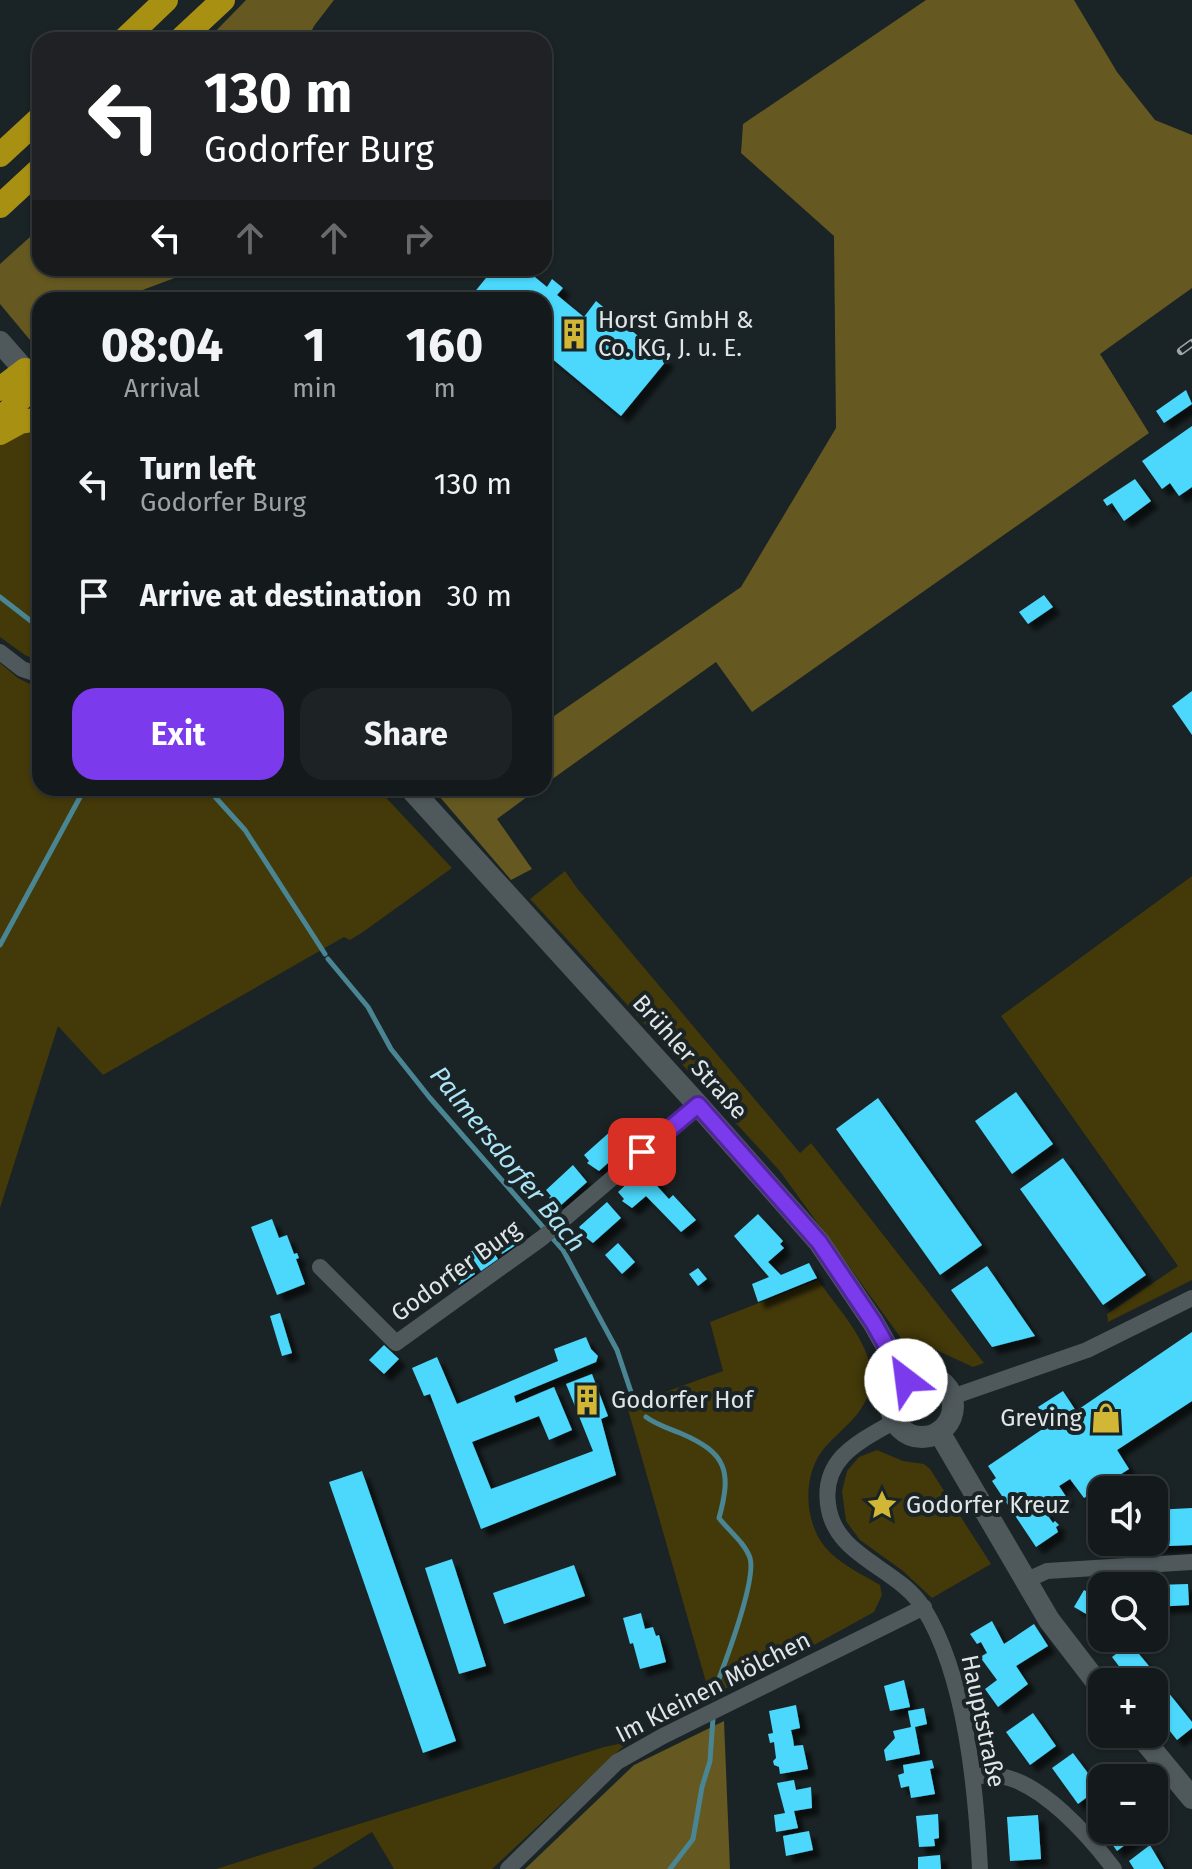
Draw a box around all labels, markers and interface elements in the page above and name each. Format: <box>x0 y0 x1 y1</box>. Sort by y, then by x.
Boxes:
text: 130 m <box>204 60 352 127</box>
icon: left <box>72 64 176 168</box>
text: Godorfer Burg <box>204 128 434 172</box>
icon: left <box>144 216 188 260</box>
icon: ahead <box>228 216 272 260</box>
icon: ahead <box>312 216 356 260</box>
icon: right <box>396 216 440 260</box>
place label: Horst GmbH & Co. KG, J. u. E. <box>598 306 754 362</box>
text: 08:04 <box>101 316 223 374</box>
text: 1 <box>303 316 326 374</box>
text: 160 <box>406 316 483 374</box>
building icon: Horst GmbH & Co. KG, J. u. E. <box>557 317 591 351</box>
text: Arrival <box>124 373 200 404</box>
text: min <box>292 373 337 404</box>
text: m <box>433 373 456 404</box>
text: Turn left <box>140 451 256 487</box>
icon: left <box>72 462 116 506</box>
text: 130 m <box>434 466 512 502</box>
text: Godorfer Burg <box>140 487 306 518</box>
icon: arrive <box>72 574 116 618</box>
text: Arrive at destination <box>140 578 422 614</box>
text: 30 m <box>447 578 512 614</box>
button: Exit <box>72 688 284 780</box>
button: Share <box>300 688 512 780</box>
street label: Brühler Straße <box>627 989 753 1125</box>
water label: Palmersdorfer Bach <box>423 1060 592 1258</box>
pin <box>608 1118 676 1186</box>
icon: arrive <box>620 1130 664 1174</box>
street label: Godorfer Burg <box>386 1214 527 1327</box>
position arrow <box>864 1338 948 1422</box>
building icon: Godorfer Hof <box>570 1383 604 1417</box>
place label: Godorfer Hof <box>611 1386 755 1414</box>
shop icon: Greving <box>1089 1401 1123 1435</box>
place label: Greving <box>1000 1404 1083 1432</box>
map controls <box>1088 1476 1168 1844</box>
button: sound <box>1088 1476 1168 1556</box>
place icon: Godorfer Kreuz <box>865 1488 899 1522</box>
place label: Godorfer Kreuz <box>906 1491 1070 1519</box>
button: search <box>1088 1572 1168 1652</box>
street label: Im Kleinen Mölchen <box>611 1626 815 1748</box>
street label: Hauptstraße <box>955 1652 1011 1790</box>
button: + <box>1088 1668 1168 1748</box>
button: − <box>1088 1764 1168 1844</box>

